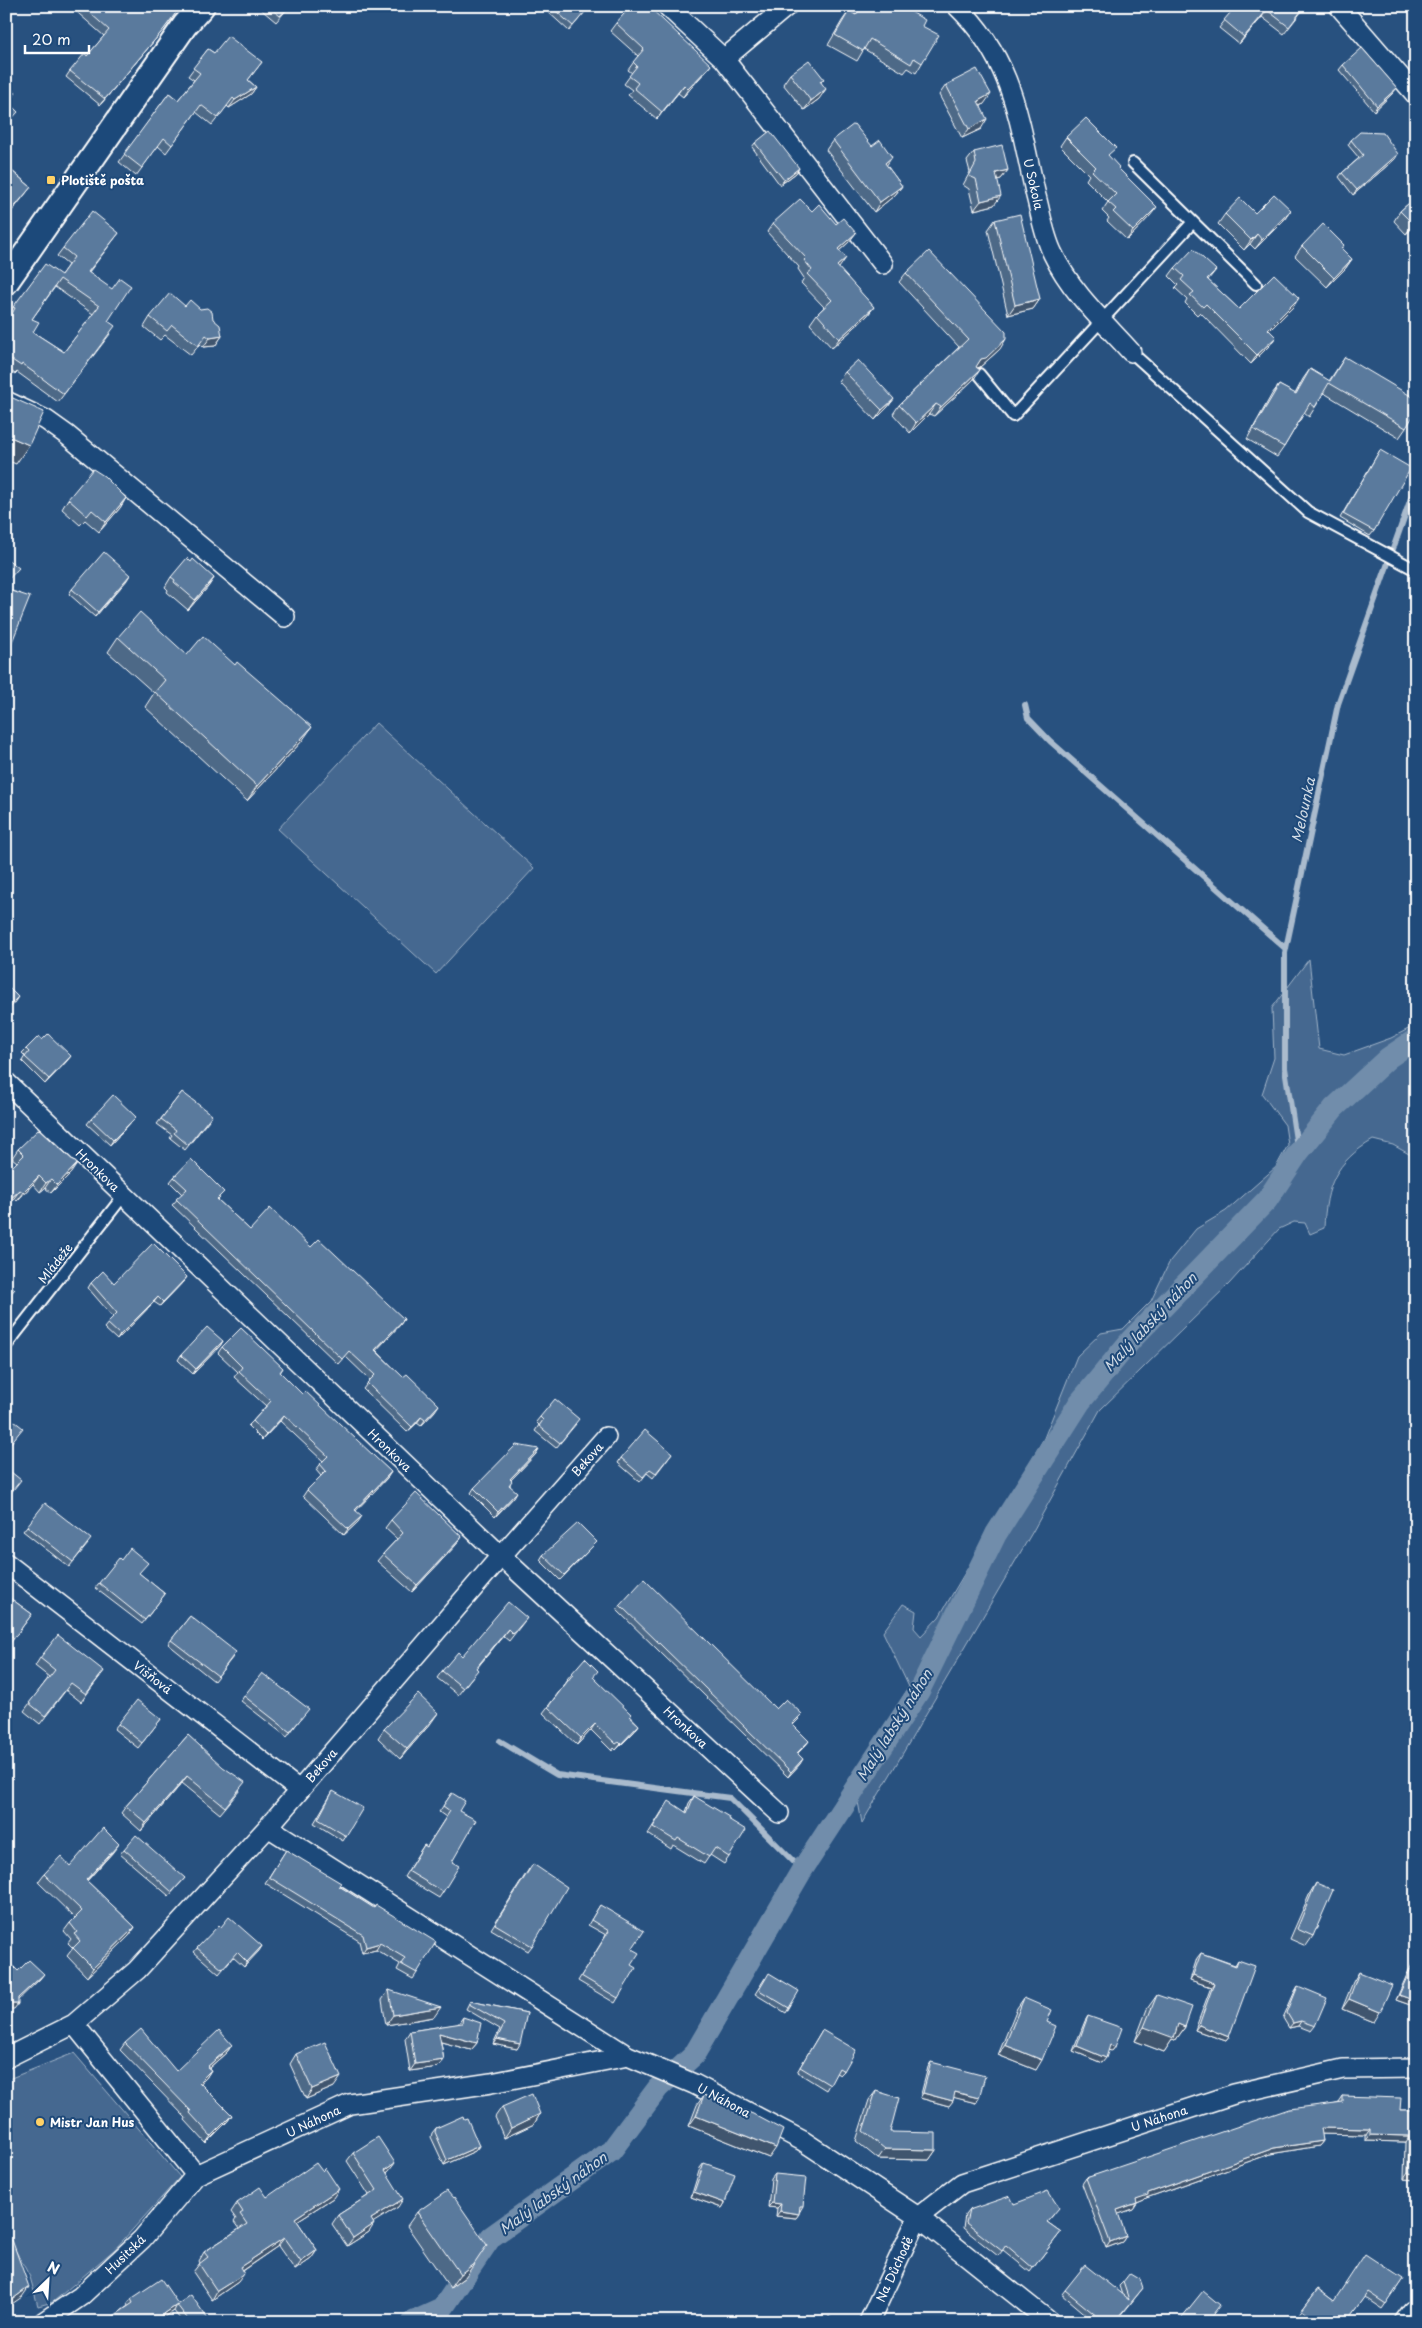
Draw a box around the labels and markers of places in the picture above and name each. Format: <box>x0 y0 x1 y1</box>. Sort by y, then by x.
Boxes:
place label: Plotiště pošta <box>61 171 144 189</box>
marker: Plotiště pošta <box>45 174 57 186</box>
place label: Mistr Jan Hus <box>50 2113 135 2131</box>
marker: Mistr Jan Hus <box>34 2116 46 2128</box>

